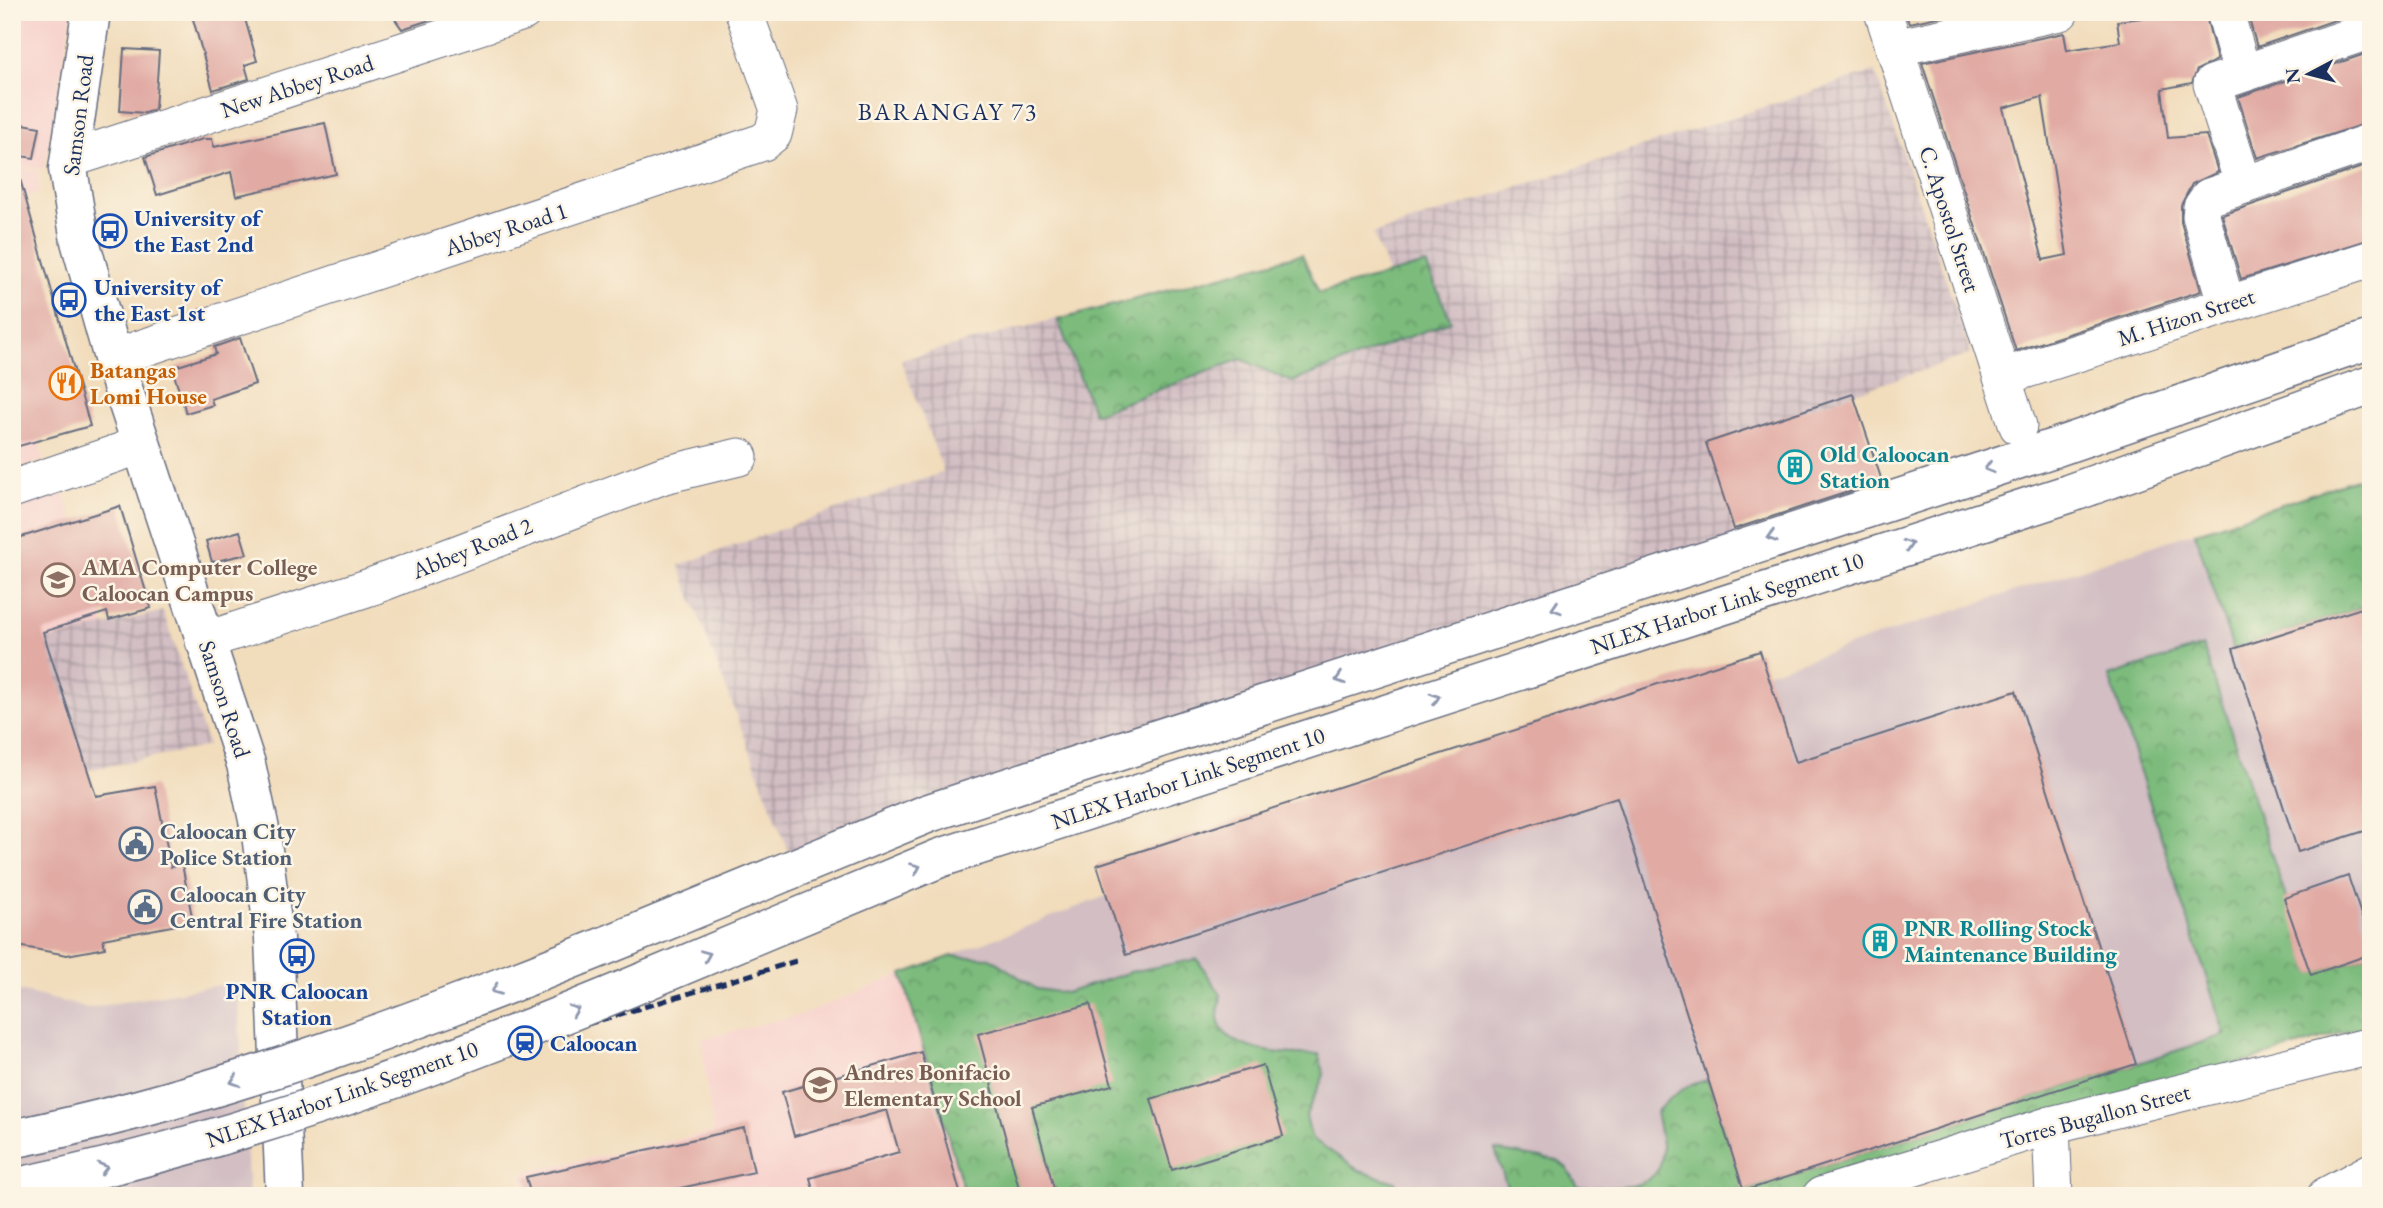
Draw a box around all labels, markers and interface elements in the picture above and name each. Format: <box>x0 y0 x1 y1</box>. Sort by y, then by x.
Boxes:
north arrow <box>2274 38 2344 108</box>
street label: New Abbey Road <box>217 47 378 125</box>
street label: Samson Road <box>56 53 100 177</box>
text: N <box>2279 66 2306 85</box>
district label: BARANGAY 73 <box>858 96 1038 127</box>
street label: C. Apostol Street <box>1912 142 1988 297</box>
street label: Abbey Road 1 <box>440 195 571 263</box>
place label: University of the East 2nd <box>134 203 263 259</box>
bus stop icon: University of the East 2nd <box>91 212 129 250</box>
place label: University of the East 1st <box>94 272 223 328</box>
bus stop icon: University of the East 1st <box>50 281 88 319</box>
street label: M. Hizon Street <box>2114 281 2259 353</box>
place label: Batangas Lomi House <box>90 355 207 411</box>
restaurant icon: Batangas Lomi House <box>47 364 85 402</box>
place label: Old Caloocan Station <box>1820 439 1949 495</box>
building icon: Old Caloocan Station <box>1776 448 1814 486</box>
one-way arrow <box>1984 460 1996 475</box>
street label: Abbey Road 2 <box>407 510 537 586</box>
one-way arrow <box>1767 529 1779 543</box>
one-way arrow <box>1901 539 1913 553</box>
street label: NLEX Harbor Link Segment 10 <box>1587 545 1867 661</box>
place label: AMA Computer College Caloocan Campus <box>81 552 318 608</box>
school or university icon: AMA Computer College Caloocan Campus <box>39 561 77 599</box>
one-way arrow <box>1551 600 1563 614</box>
street label: Samson Road <box>192 637 258 762</box>
one-way arrow <box>1334 670 1346 685</box>
one-way arrow <box>1428 692 1440 706</box>
street label: NLEX Harbor Link Segment 10 <box>1048 720 1328 836</box>
place label: Caloocan City Police Station <box>160 816 297 872</box>
public building icon: Caloocan City Police Station <box>117 825 155 863</box>
one-way arrow <box>909 862 921 876</box>
place label: Caloocan City Central Fire Station <box>170 879 362 935</box>
public building icon: Caloocan City Central Fire Station <box>126 888 164 926</box>
place label: PNR Rolling Stock Maintenance Building <box>1904 913 2117 969</box>
building icon: PNR Rolling Stock Maintenance Building <box>1861 922 1899 960</box>
bus stop icon: PNR Caloocan Station <box>278 937 316 975</box>
one-way arrow <box>699 950 711 964</box>
place label: PNR Caloocan Station <box>225 976 369 1032</box>
one-way arrow <box>490 982 502 996</box>
one-way arrow <box>567 1005 579 1019</box>
station icon: Caloocan <box>506 1024 544 1062</box>
place label: Caloocan <box>550 1028 638 1058</box>
street label: NLEX Harbor Link Segment 10 <box>202 1033 482 1155</box>
place label: Andres Bonifacio Elementary School <box>843 1057 1022 1113</box>
school or university icon: Andres Bonifacio Elementary School <box>801 1066 839 1104</box>
one-way arrow <box>229 1073 241 1087</box>
street label: Torres Bugallon Street <box>1997 1076 2194 1156</box>
one-way arrow <box>97 1162 109 1176</box>

